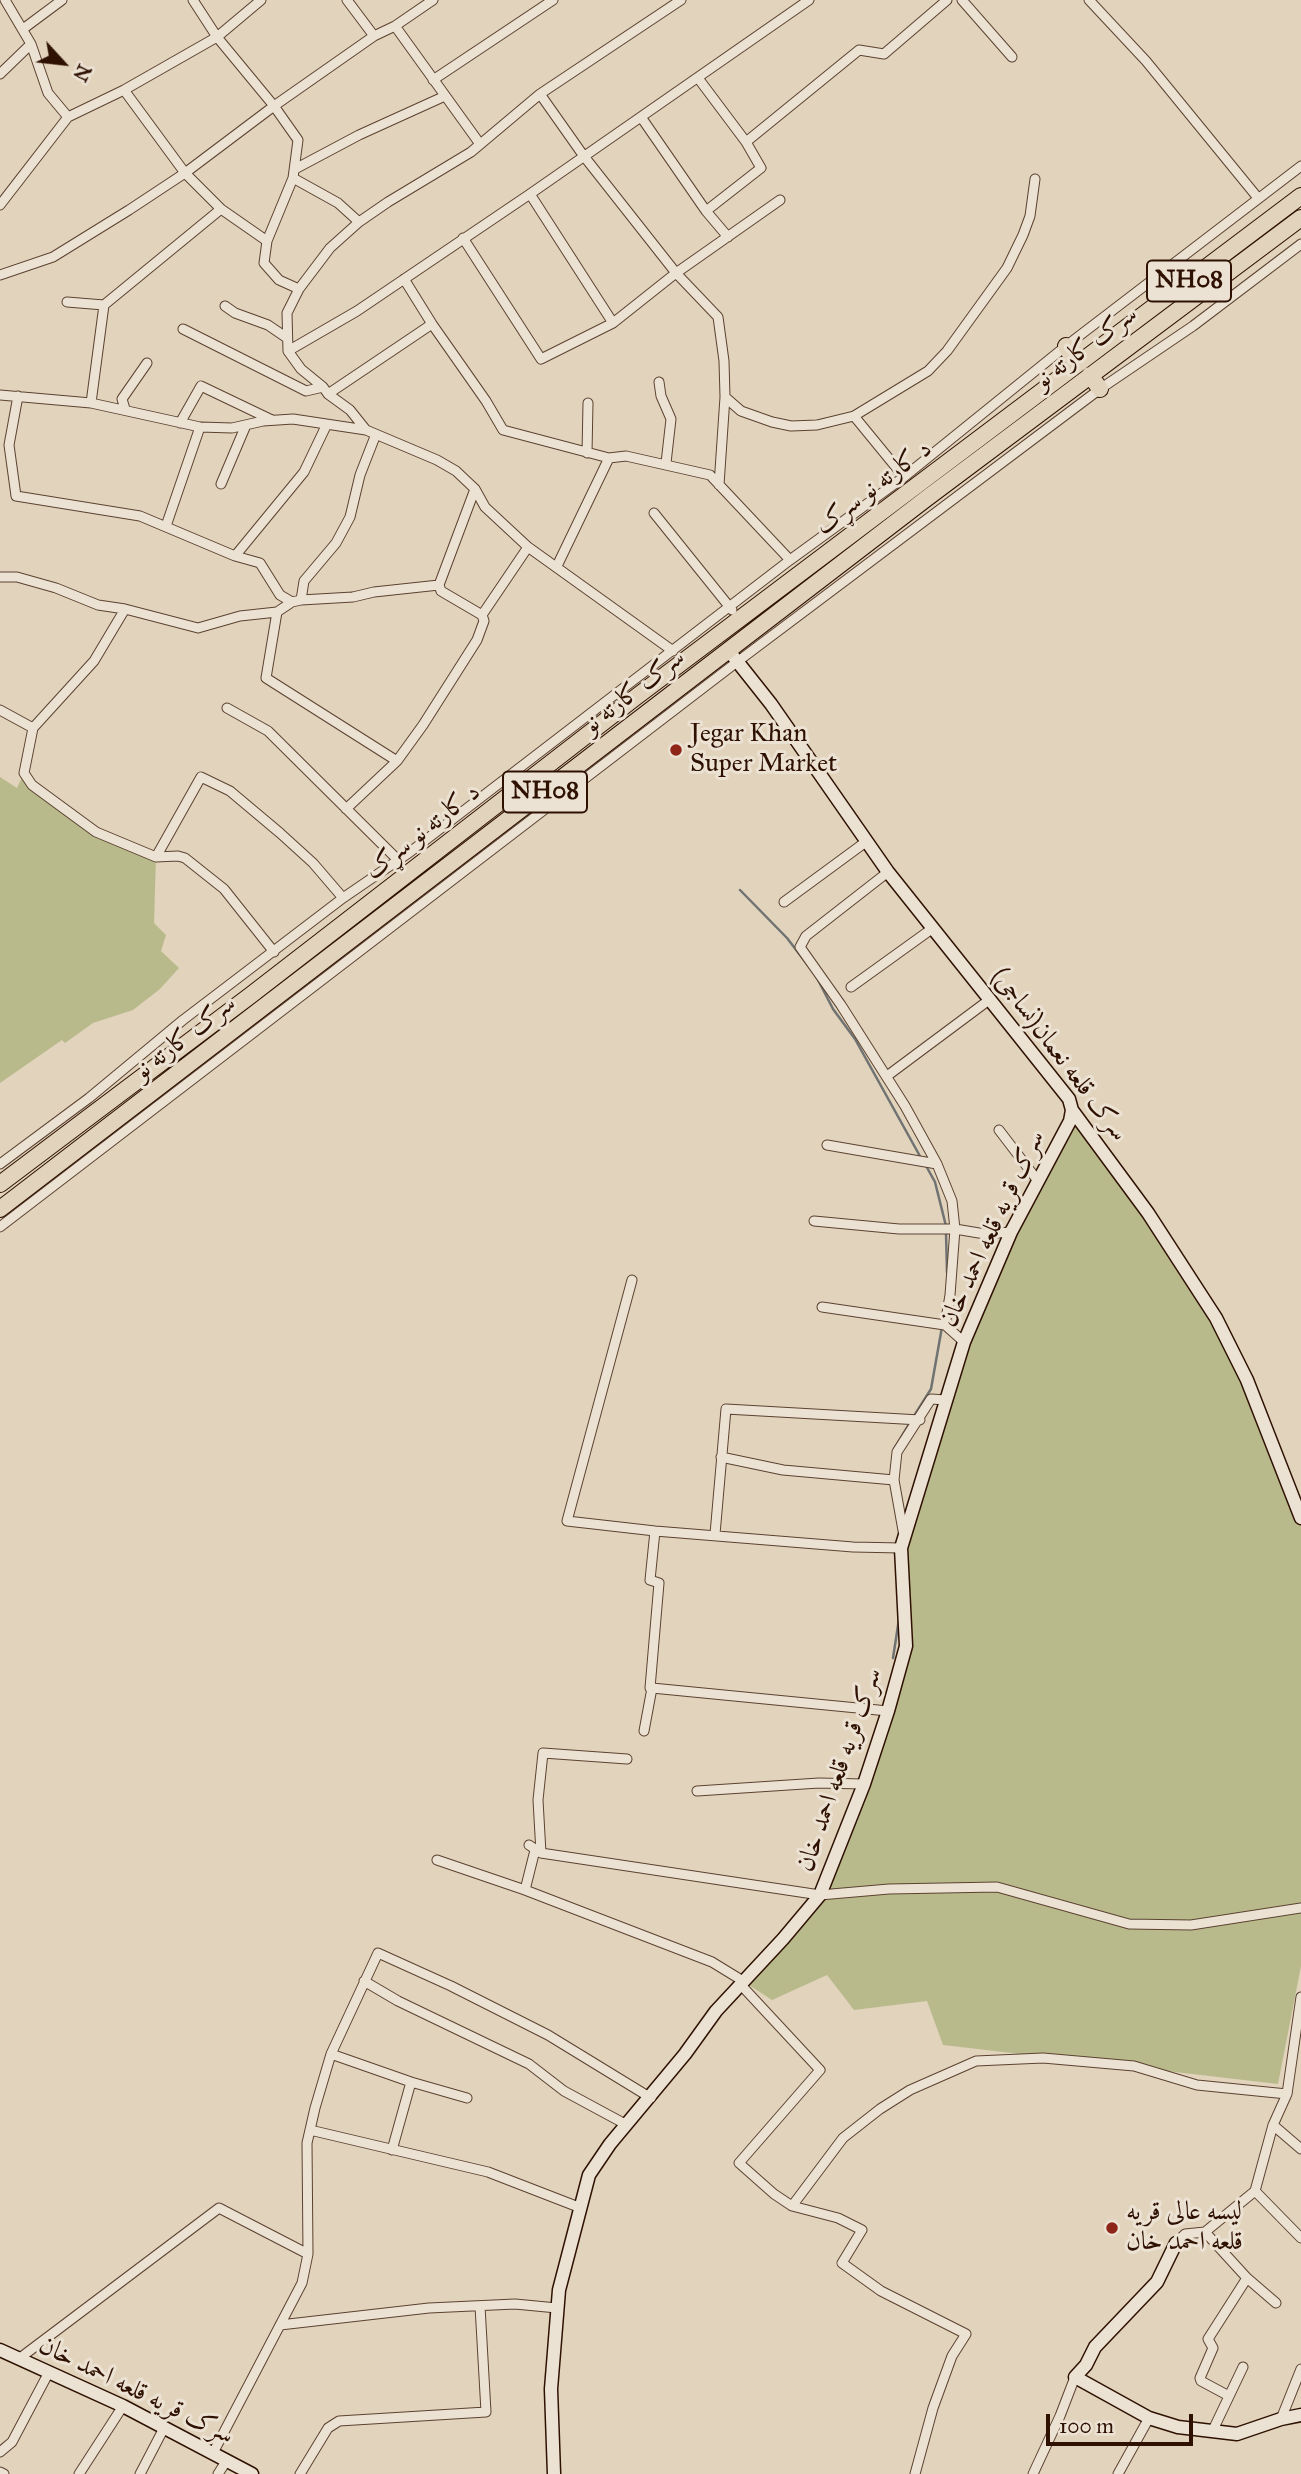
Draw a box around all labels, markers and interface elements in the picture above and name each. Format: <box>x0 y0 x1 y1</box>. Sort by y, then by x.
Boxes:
north arrow <box>28 28 98 98</box>
text: N <box>68 60 96 85</box>
road number: NH08 <box>1147 260 1231 302</box>
street label: سرک کارته نو <box>1028 299 1144 397</box>
street label: د کارته نو سړک <box>809 434 939 542</box>
street label: سرک کارته نو <box>577 642 691 742</box>
place label: Jegar Khan Super Market <box>690 719 837 780</box>
marker: Jegar Khan Super Market <box>668 742 684 758</box>
road number: NH08 <box>503 772 587 812</box>
street label: د کارته نو سړک <box>359 777 487 887</box>
street label: سرک قلعه نعمان(نساجی) <box>984 962 1134 1148</box>
street label: سرک کارته نو <box>128 988 242 1088</box>
street label: سرک قریه قلعه احمد خان <box>934 1126 1052 1332</box>
street label: سرک قریه قلعه احمد خان <box>791 1664 889 1876</box>
place label: لیسه عالی قریه قلعه احمد خان <box>1126 2197 1243 2258</box>
marker: لیسه عالی قریه قلعه احمد خان <box>1104 2220 1120 2236</box>
street label: سرک قریه قلعه احمد خان <box>33 2330 239 2452</box>
scale bar <box>1049 2400 1196 2444</box>
text: 100 m <box>1059 2413 1114 2439</box>

